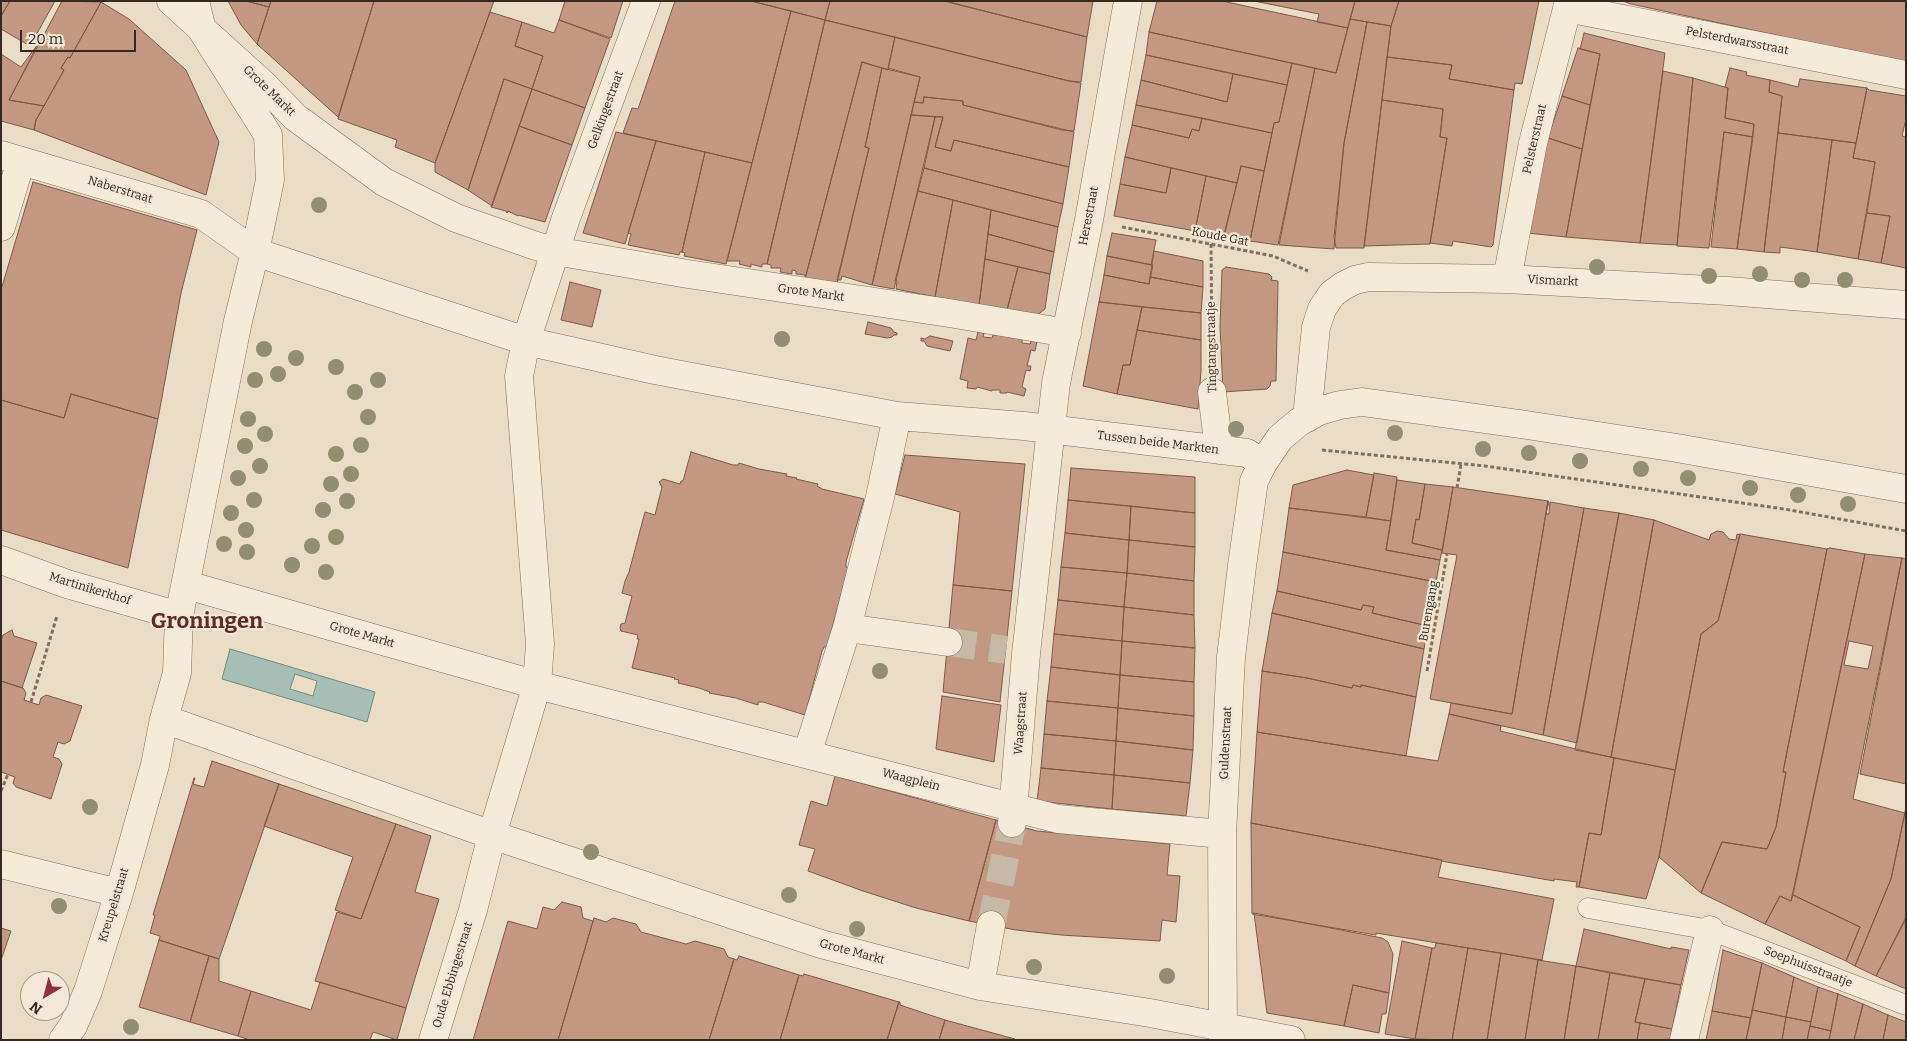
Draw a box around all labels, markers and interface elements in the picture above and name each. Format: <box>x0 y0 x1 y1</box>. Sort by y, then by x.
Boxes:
scale bar <box>22 20 139 52</box>
street label: Pelsterdwarsstraat <box>1684 24 1790 58</box>
text: 20 m <box>28 30 63 48</box>
street label: Grote Markt <box>240 63 298 119</box>
street label: Gelkingestraat <box>585 69 627 151</box>
street label: Pelsterstraat <box>1520 103 1550 175</box>
street label: Naberstraat <box>86 173 154 207</box>
street label: Herestraat <box>1076 185 1102 247</box>
street label: Koude Gat <box>1190 224 1250 250</box>
street label: Vismarkt <box>1527 272 1579 290</box>
street label: Grote Markt <box>777 281 845 305</box>
street label: Tingtangstraatje <box>1204 301 1220 393</box>
street label: Tussen beide Markten <box>1096 428 1220 458</box>
street label: Martinikerkhof <box>47 570 133 608</box>
street label: Burengang <box>1417 579 1441 643</box>
district label: Groningen <box>151 609 263 635</box>
street label: Grote Markt <box>328 619 396 651</box>
street label: Waagstraat <box>1012 691 1030 755</box>
street label: Guldenstraat <box>1217 706 1235 780</box>
street label: Waagplein <box>880 766 942 794</box>
street label: Kreupelstraat <box>96 866 132 944</box>
street label: Oude Ebbingestraat <box>430 920 476 1030</box>
street label: Grote Markt <box>818 936 886 968</box>
street label: Soephuisstraatje <box>1762 943 1854 991</box>
north arrow <box>20 971 70 1021</box>
text: N <box>27 998 46 1018</box>

